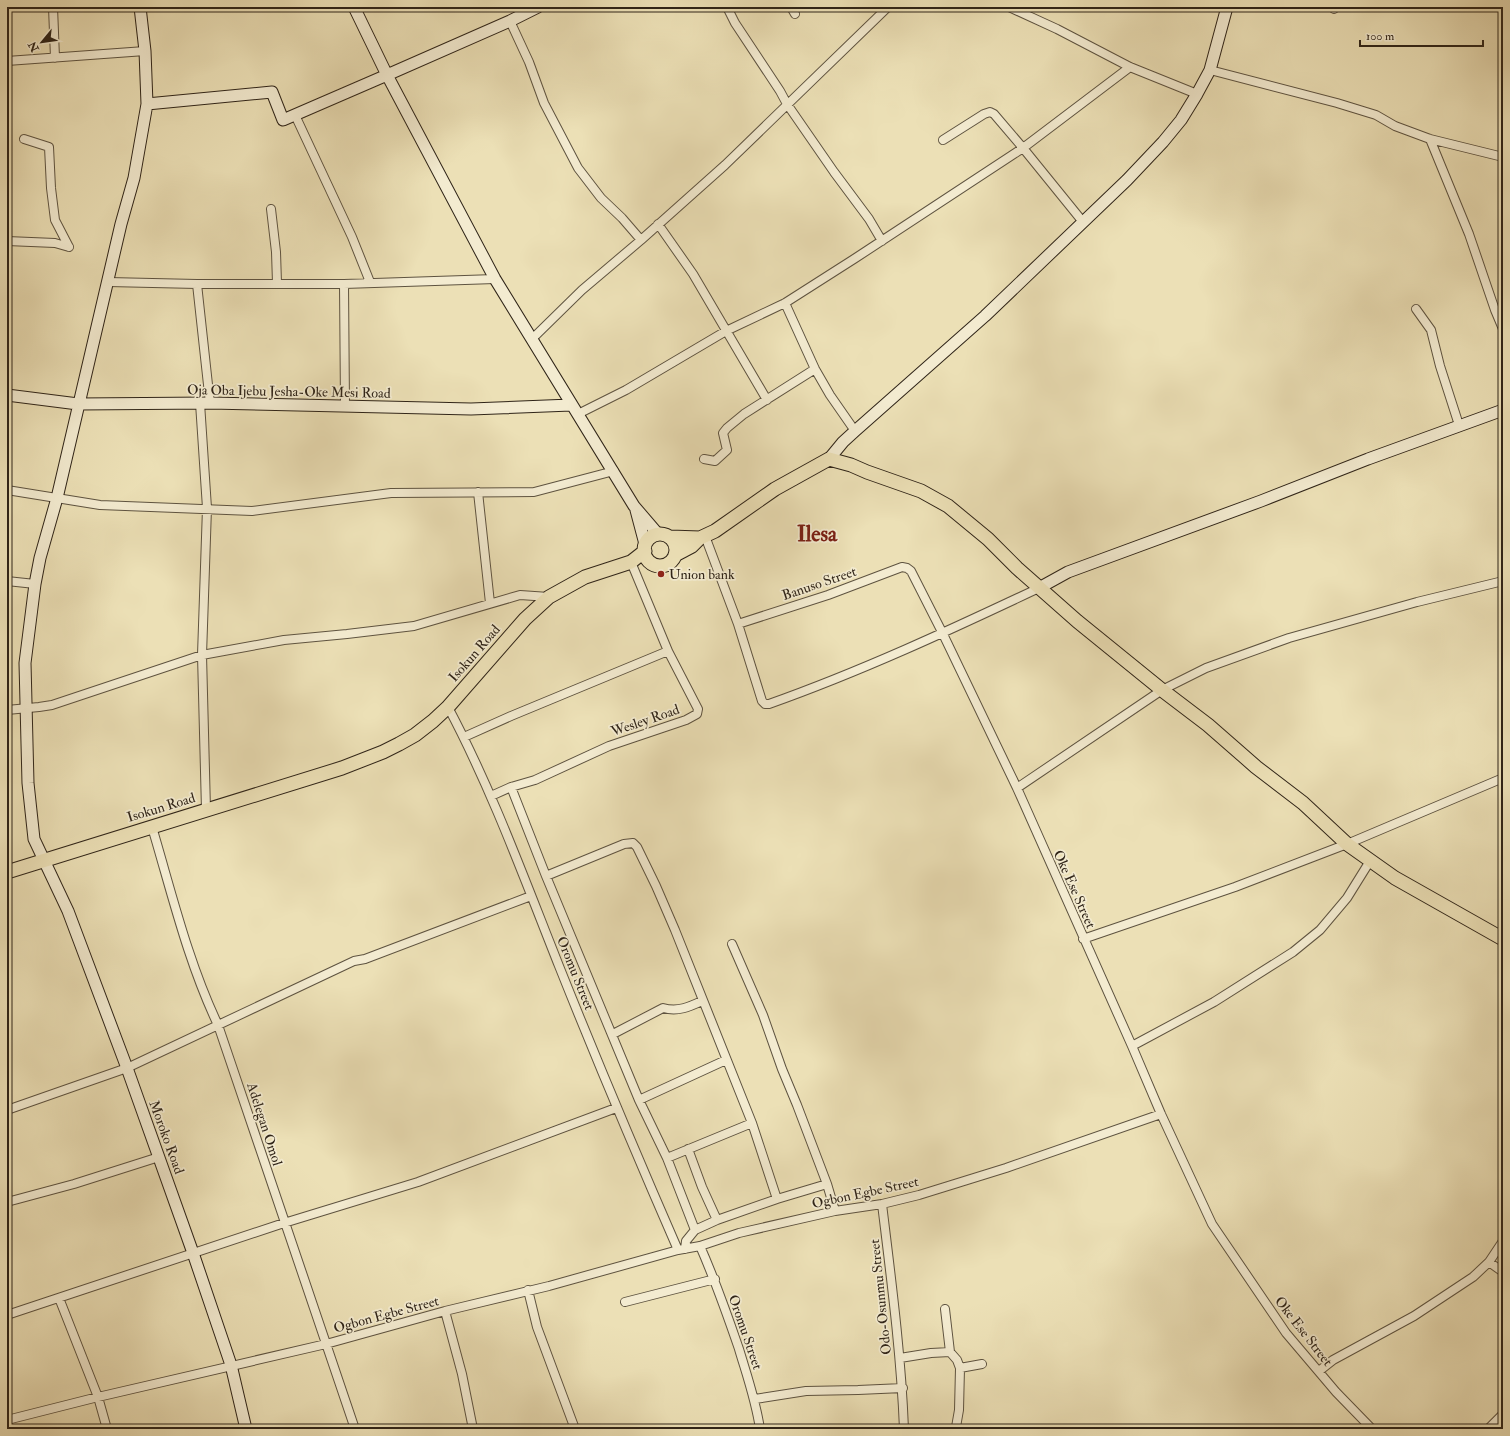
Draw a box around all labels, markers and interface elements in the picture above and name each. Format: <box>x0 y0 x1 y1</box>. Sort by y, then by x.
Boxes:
north arrow <box>22 22 62 62</box>
scale bar <box>1360 22 1483 48</box>
text: 100 m <box>1366 29 1395 44</box>
text: N <box>25 38 42 55</box>
street label: Oja Oba Ijebu Jesha-Oke Mesi Road <box>187 381 391 402</box>
district label: Ilesa <box>797 520 838 548</box>
street label: Banuso Street <box>780 563 859 604</box>
place label: Union bank <box>669 566 735 583</box>
marker: Union bank <box>656 569 666 579</box>
street label: Isokun Road <box>445 621 504 685</box>
street label: Wesley Road <box>608 701 682 741</box>
street label: Isokun Road <box>125 789 197 826</box>
street label: Oke Ese Street <box>1050 847 1100 931</box>
street label: Oromu Street <box>553 934 598 1013</box>
street label: Adelegan Omol <box>243 1080 286 1168</box>
street label: Moroko Road <box>145 1098 188 1176</box>
street label: Ogbon Egbe Street <box>810 1173 920 1212</box>
street label: Odo-Osunmu Street <box>866 1238 895 1356</box>
street label: Ogbon Egbe Street <box>332 1292 441 1337</box>
street label: Oromu Street <box>725 1293 766 1372</box>
street label: Oke Ese Street <box>1271 1293 1336 1370</box>

